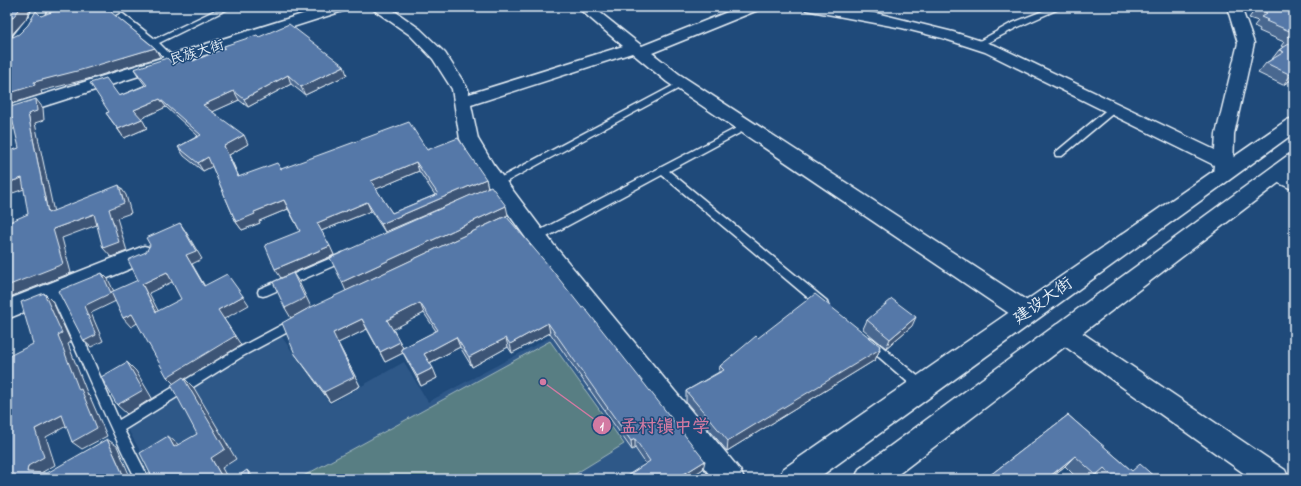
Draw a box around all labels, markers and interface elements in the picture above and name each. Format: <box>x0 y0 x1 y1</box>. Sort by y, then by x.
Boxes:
street label: 民族大街 <box>167 35 227 71</box>
street label: 建设大街 <box>1008 271 1078 331</box>
callout: 孟村镇中学 <box>592 410 718 440</box>
text: 孟村镇中学 <box>620 415 710 441</box>
text: 1 <box>600 418 604 436</box>

